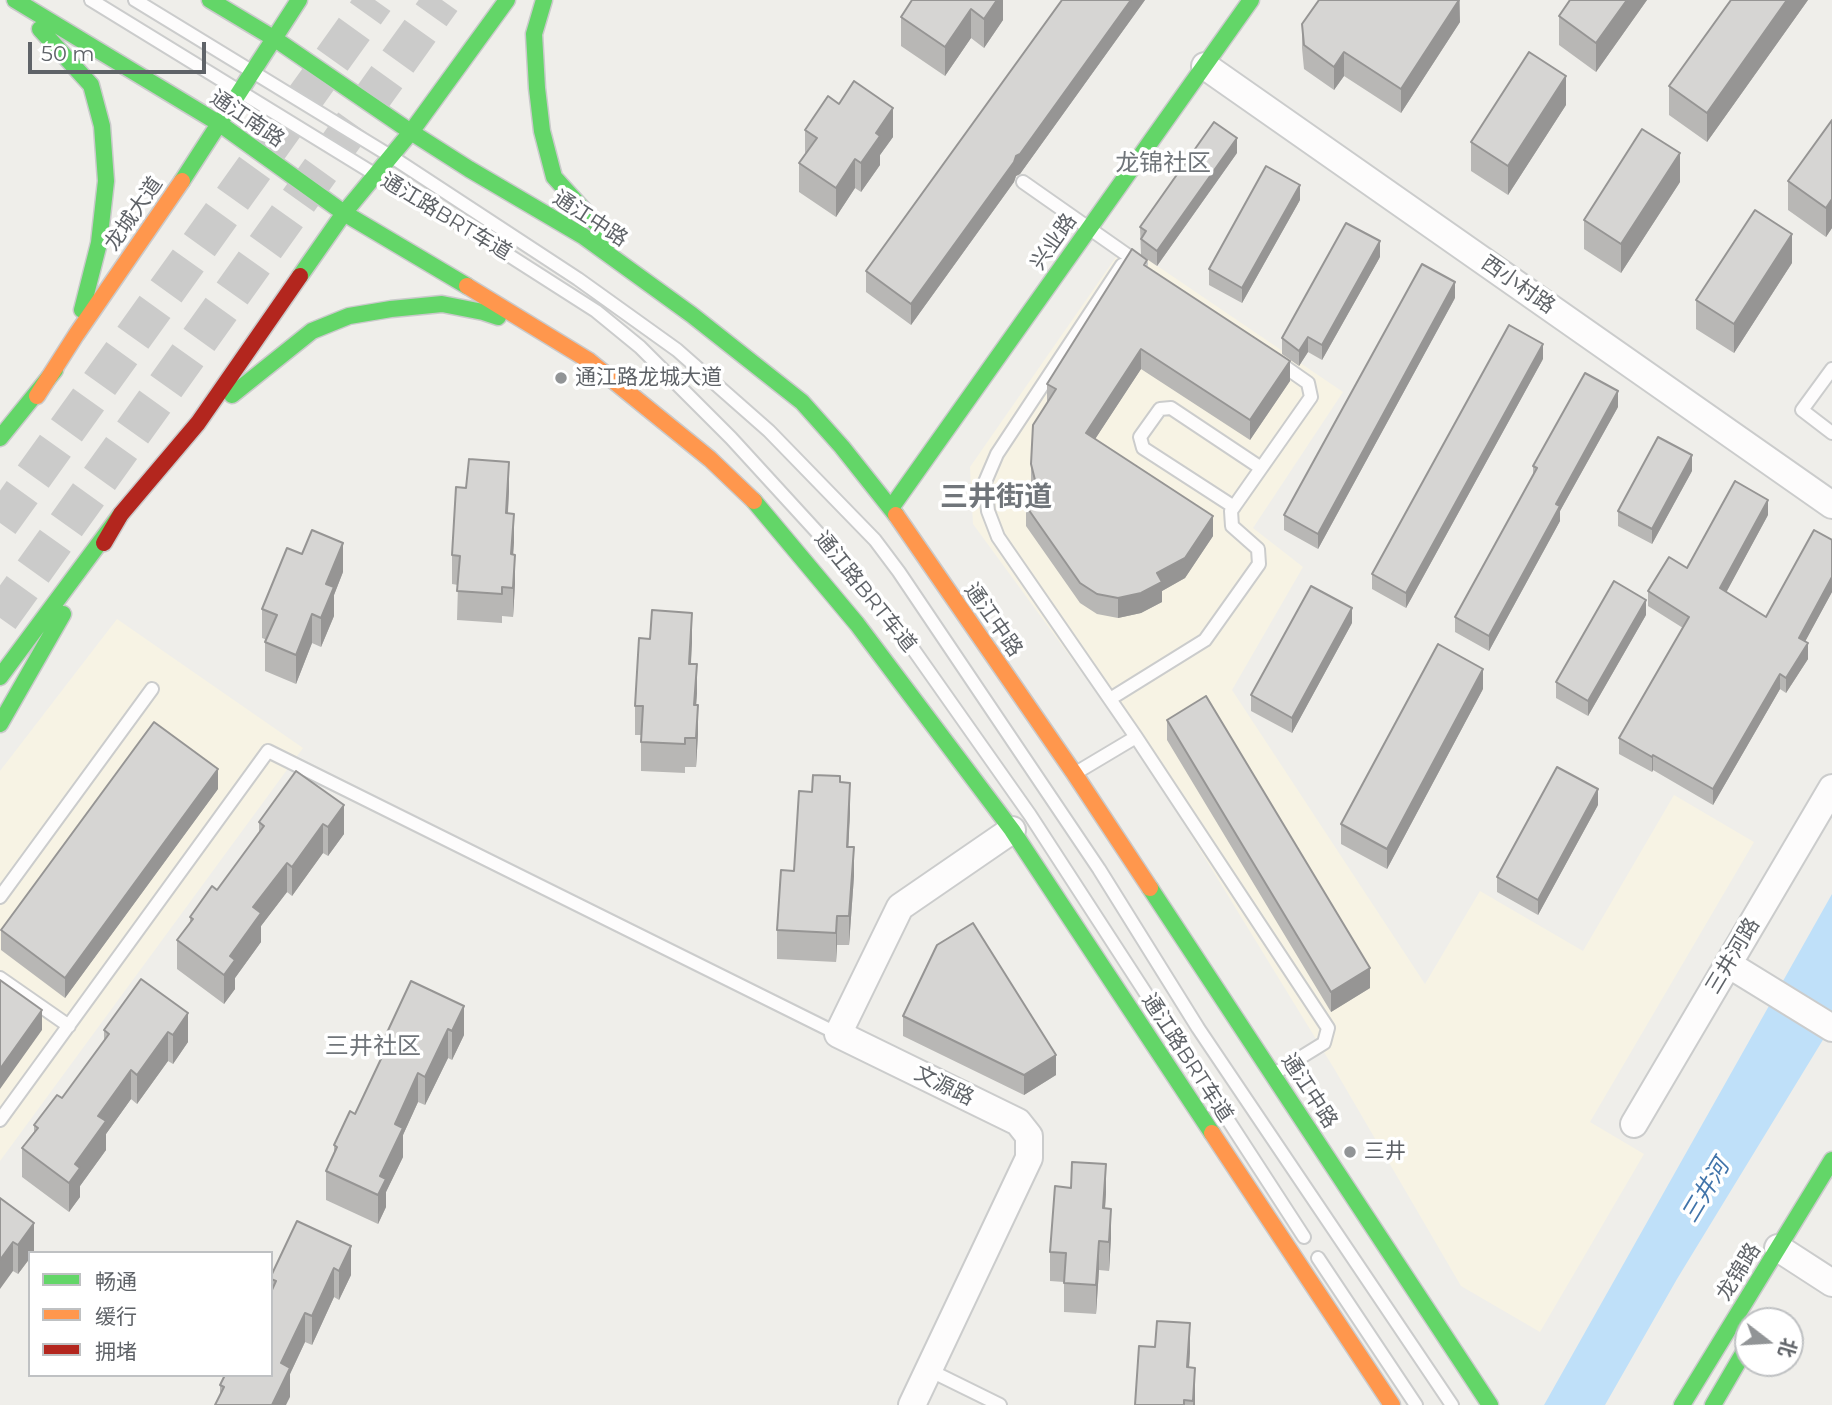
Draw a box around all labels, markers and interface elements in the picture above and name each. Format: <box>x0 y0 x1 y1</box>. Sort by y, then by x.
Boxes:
scale bar <box>32 28 210 72</box>
text: 50 m <box>41 41 95 66</box>
street label: 通江南路 <box>205 85 289 153</box>
district label: 龙锦社区 <box>1115 150 1211 178</box>
street label: 通江路BRT车道 <box>376 168 516 266</box>
street label: 龙城大道 <box>100 172 168 256</box>
street label: 通江中路 <box>548 186 632 252</box>
street label: 兴业路 <box>1026 209 1082 275</box>
street label: 西小村路 <box>1476 251 1560 319</box>
place label: 通江路龙城大道 <box>575 365 722 391</box>
marker: 通江路龙城大道 <box>553 370 569 386</box>
district label: 三井街道 <box>940 481 1052 515</box>
street label: 通江路BRT车道 <box>809 527 921 657</box>
street label: 通江中路 <box>959 578 1027 662</box>
street label: 三井河路 <box>1701 914 1765 998</box>
street label: 通江路BRT车道 <box>1136 989 1238 1127</box>
district label: 三井社区 <box>325 1033 421 1061</box>
street label: 通江中路 <box>1276 1049 1342 1133</box>
street label: 文源路 <box>910 1061 978 1111</box>
place label: 三井 <box>1364 1139 1406 1165</box>
marker: 三井 <box>1342 1144 1358 1160</box>
water label: 三井河 <box>1676 1154 1736 1228</box>
street label: 龙锦路 <box>1712 1239 1766 1305</box>
legend <box>28 1251 273 1377</box>
text: 畅通 <box>95 1269 137 1294</box>
text: 缓行 <box>95 1304 137 1329</box>
north arrow <box>1734 1307 1804 1377</box>
text: 北 <box>1774 1335 1801 1360</box>
text: 拥堵 <box>95 1339 137 1364</box>

